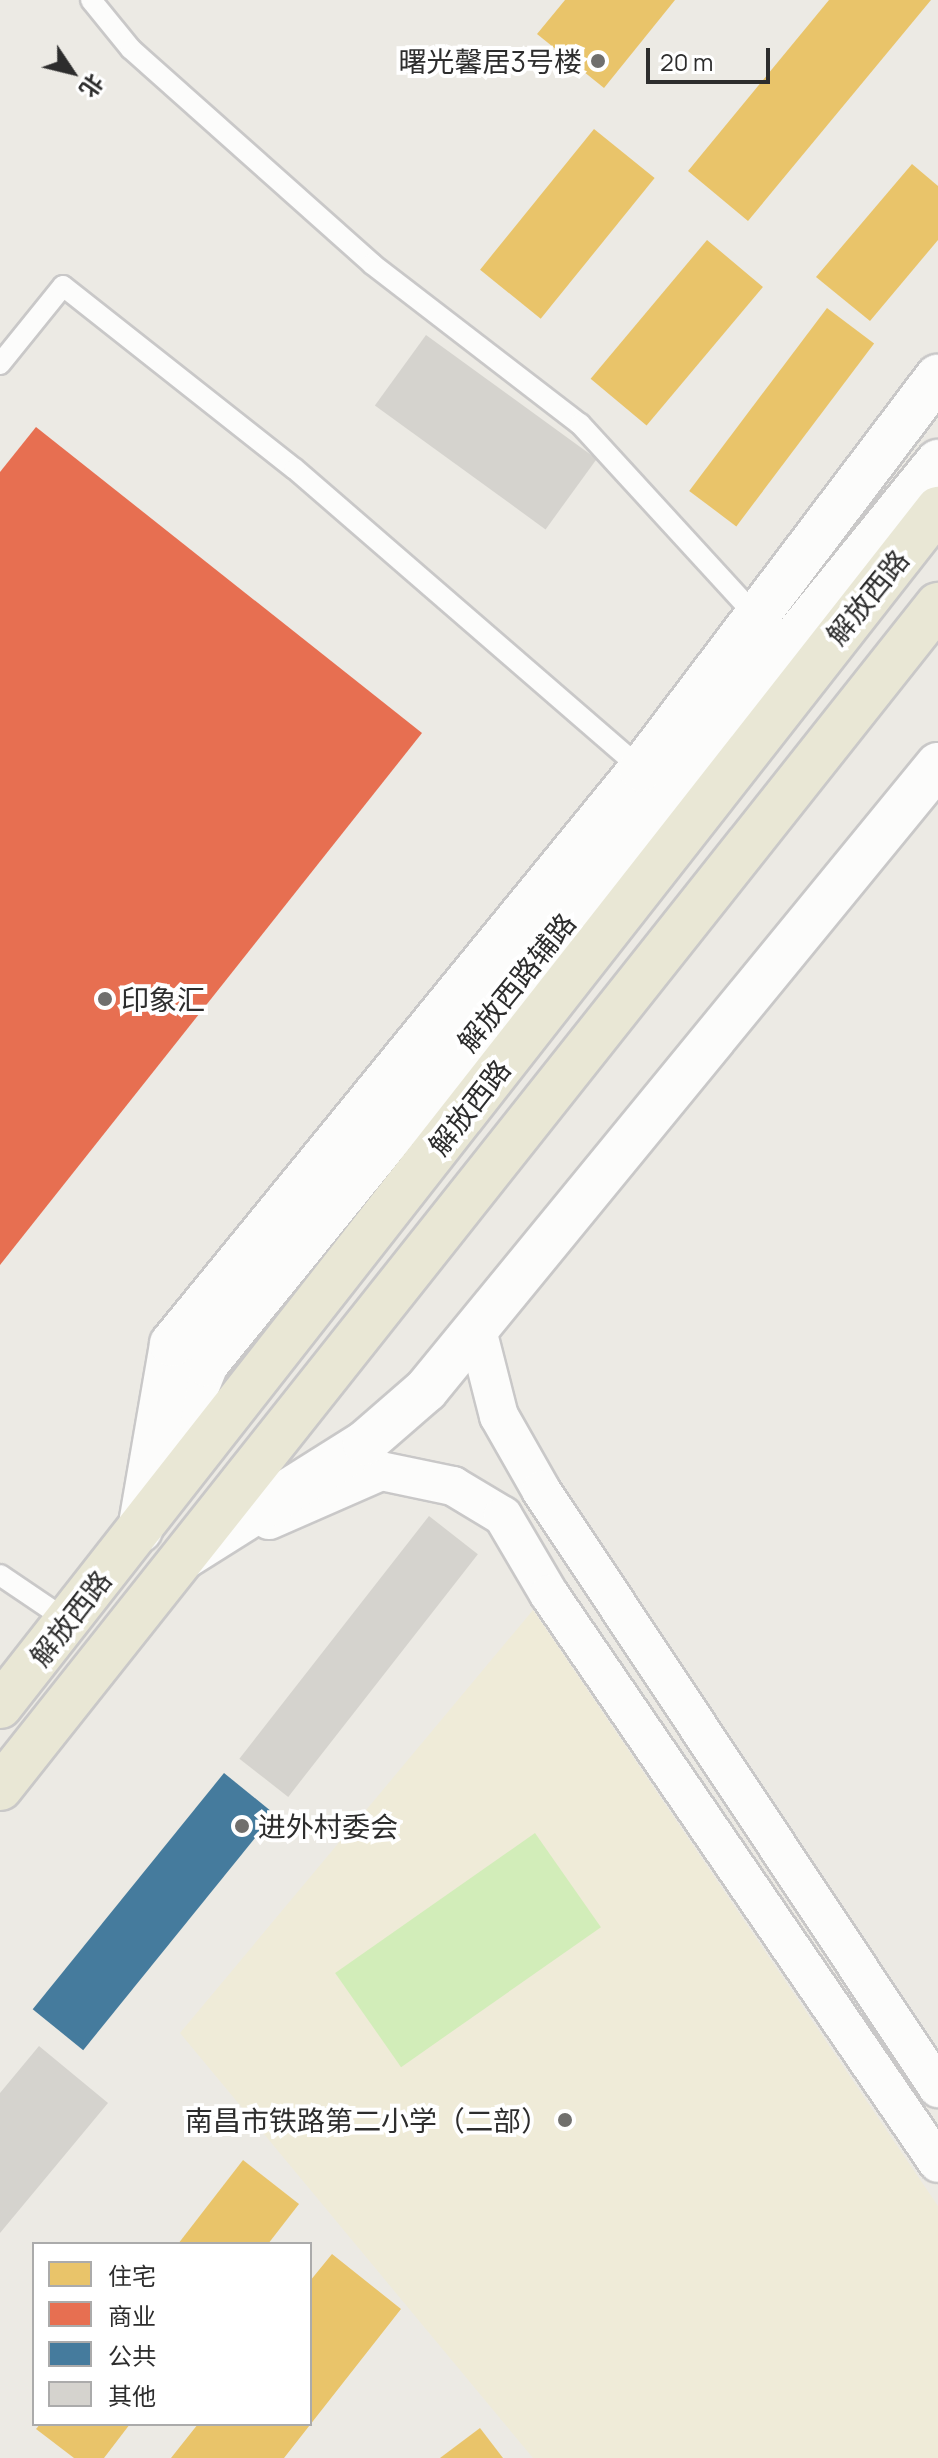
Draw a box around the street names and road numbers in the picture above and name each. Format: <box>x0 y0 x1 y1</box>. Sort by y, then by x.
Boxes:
street label: 解放西路 <box>819 543 915 651</box>
street label: 解放西路辅路 <box>450 906 582 1058</box>
street label: 解放西路 <box>421 1053 517 1161</box>
street label: 解放西路 <box>22 1564 118 1672</box>

